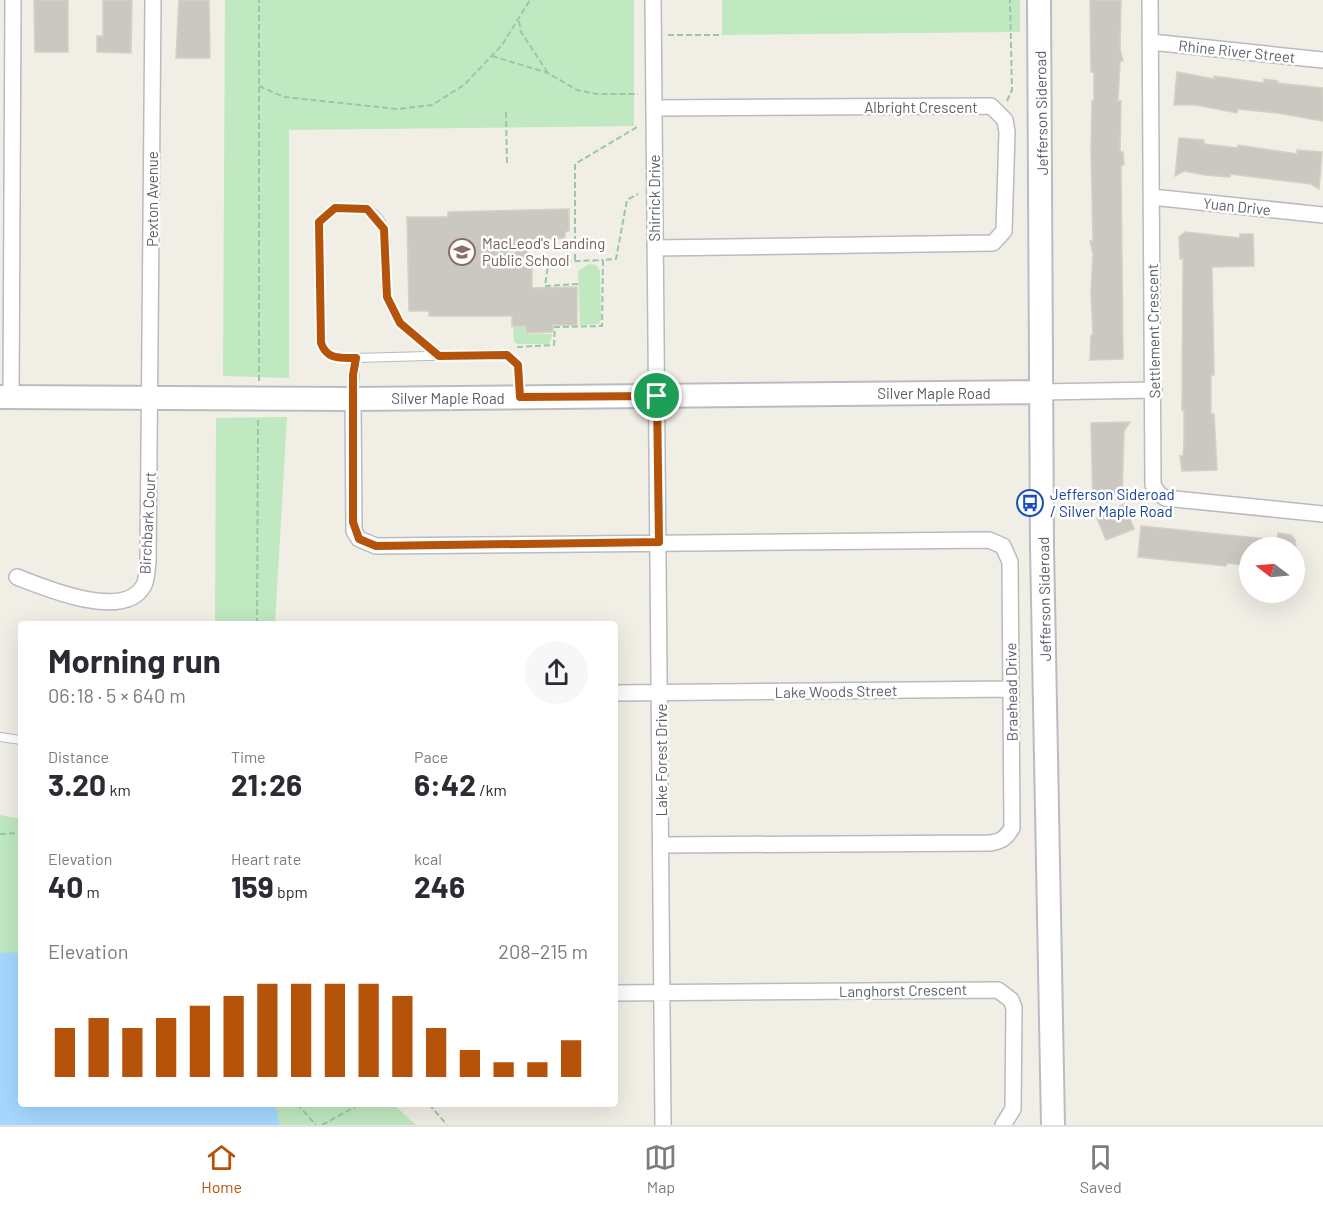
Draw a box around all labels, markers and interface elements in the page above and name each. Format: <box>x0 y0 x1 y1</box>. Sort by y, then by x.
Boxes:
street label: Rhine River Street <box>1178 36 1296 66</box>
street label: Jefferson Sideroad <box>1031 51 1051 175</box>
street label: Albright Crescent <box>864 98 978 116</box>
street label: Pexton Avenue <box>143 151 161 247</box>
street label: Shirrick Drive <box>645 154 663 242</box>
street label: Yuan Drive <box>1202 193 1272 219</box>
place label: MacLeod's Landing Public School <box>482 234 605 269</box>
school or university icon: MacLeod's Landing Public School <box>447 237 477 267</box>
street label: Settlement Crescent <box>1143 263 1163 399</box>
pin <box>631 370 682 421</box>
icon: arrive <box>640 379 673 412</box>
street label: Silver Maple Road <box>877 384 991 402</box>
street label: Silver Maple Road <box>391 389 505 407</box>
street label: Birchbark Court <box>135 471 159 575</box>
place label: Jefferson Sideroad / Silver Maple Road <box>1050 485 1175 520</box>
bus stop icon: Jefferson Sideroad / Silver Maple Road <box>1015 488 1045 518</box>
street label: Jefferson Sideroad <box>1034 537 1054 661</box>
north arrow <box>1239 537 1305 603</box>
map controls <box>1239 537 1305 603</box>
text: Morning run <box>48 640 221 680</box>
button: share <box>525 641 588 704</box>
street label: Braehead Drive <box>1001 643 1021 741</box>
street label: Lake Woods Street <box>775 681 897 701</box>
text: 06:18 · 5 × 640 m <box>48 683 186 707</box>
street label: Lake Forest Drive <box>652 704 670 816</box>
text: Distance <box>48 747 109 766</box>
text: Time <box>231 747 266 766</box>
text: Pace <box>414 747 448 766</box>
text: 3.20 <box>48 766 106 802</box>
text: 21:26 <box>231 766 302 802</box>
text: 6:42 <box>414 766 476 802</box>
text: km <box>106 780 131 799</box>
text: /km <box>476 780 507 799</box>
text: Elevation <box>48 849 112 868</box>
text: Heart rate <box>231 849 301 868</box>
text: kcal <box>414 849 442 868</box>
text: 40 <box>48 868 83 904</box>
text: 159 <box>231 868 274 904</box>
text: 246 <box>414 868 465 904</box>
text: m <box>83 882 100 901</box>
text: bpm <box>274 882 308 901</box>
text: Elevation <box>48 939 129 963</box>
text: 208–215 m <box>498 939 588 963</box>
street label: Langhorst Crescent <box>839 980 967 1000</box>
tab: Home <box>201 1141 242 1196</box>
tab: Map <box>644 1141 677 1196</box>
tab: Saved <box>1080 1141 1122 1196</box>

